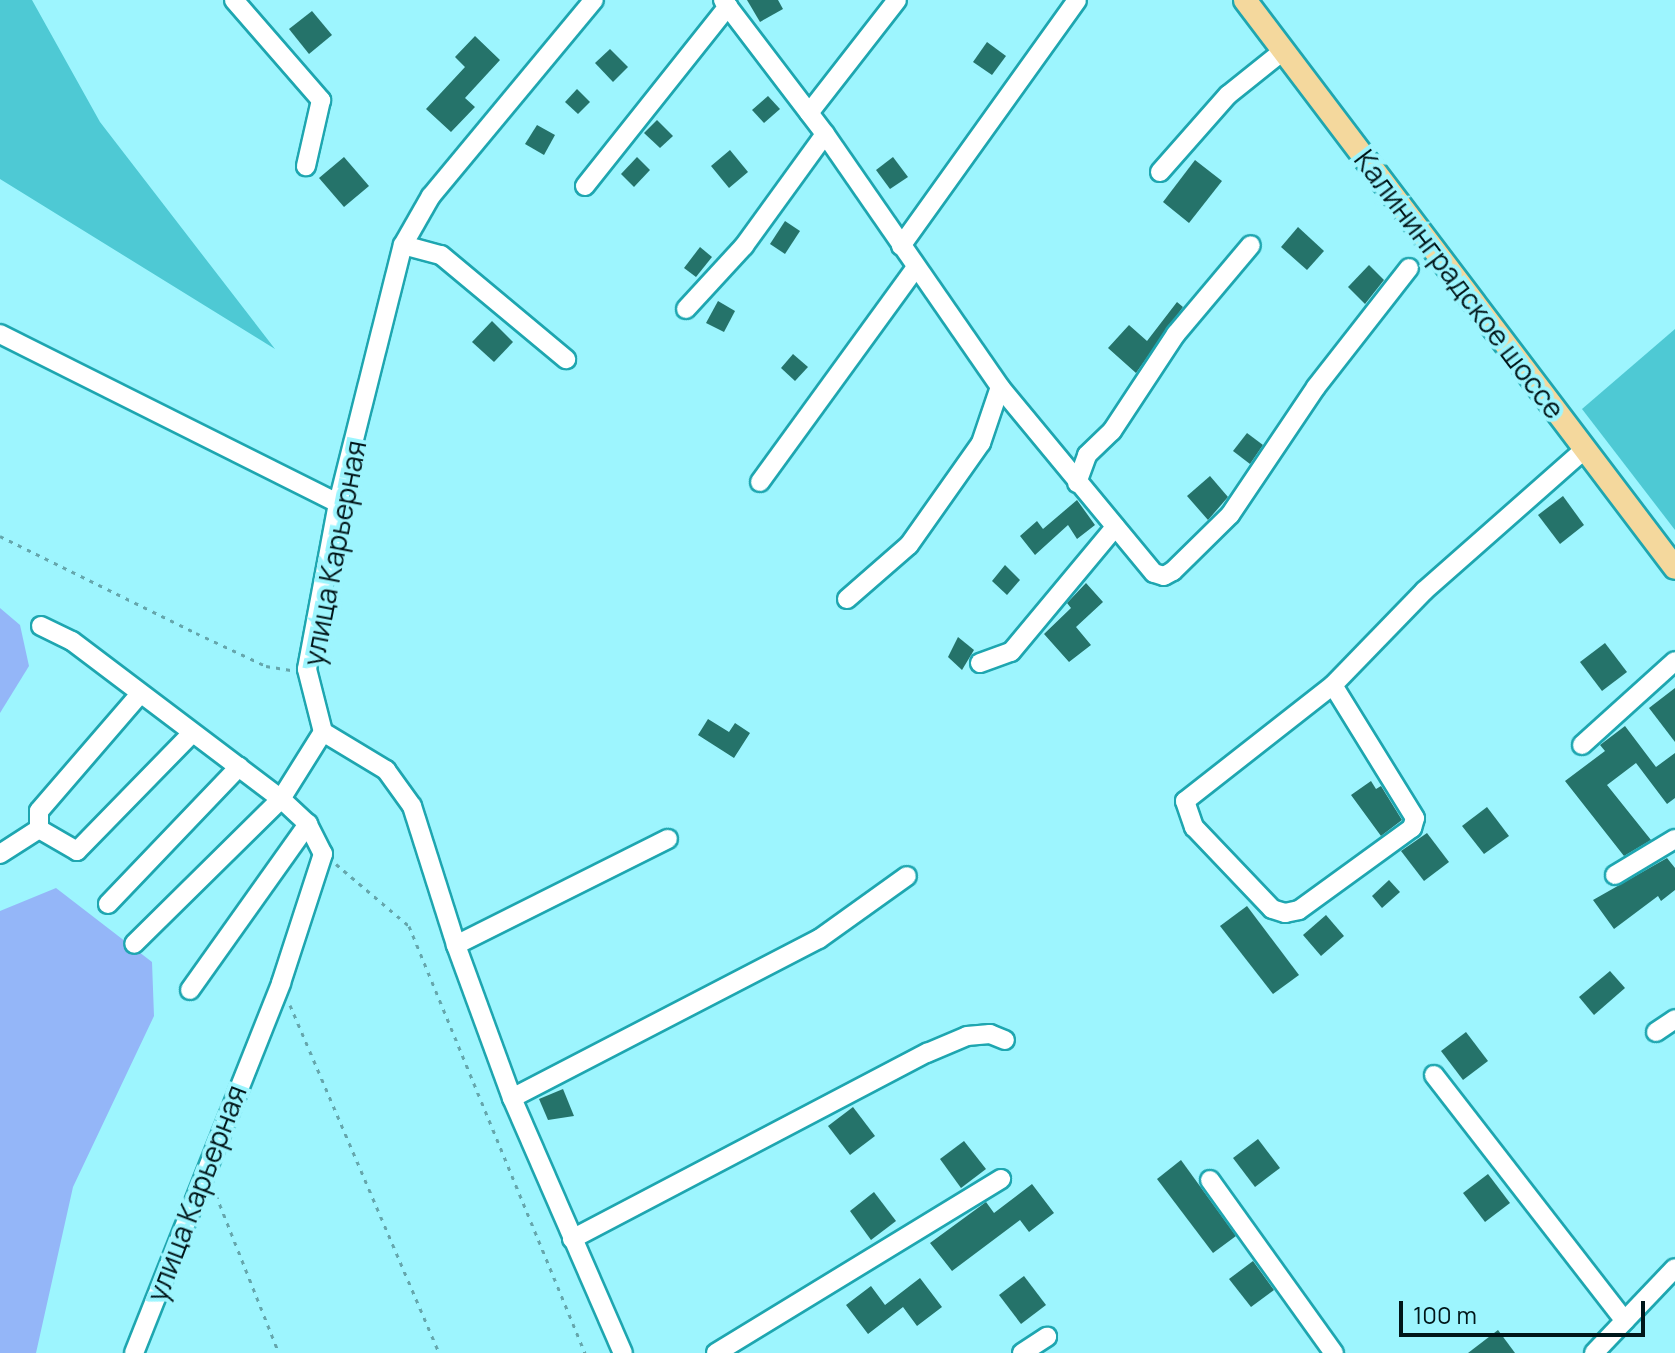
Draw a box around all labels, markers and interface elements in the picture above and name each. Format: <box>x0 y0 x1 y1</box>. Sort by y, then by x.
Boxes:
street label: Калининградское шоссе <box>1348 143 1572 425</box>
street label: улица Карьерная <box>296 437 372 669</box>
street label: улица Карьерная <box>139 1080 253 1306</box>
scale bar <box>1403 1285 1649 1335</box>
text: 100 m <box>1413 1298 1477 1331</box>

